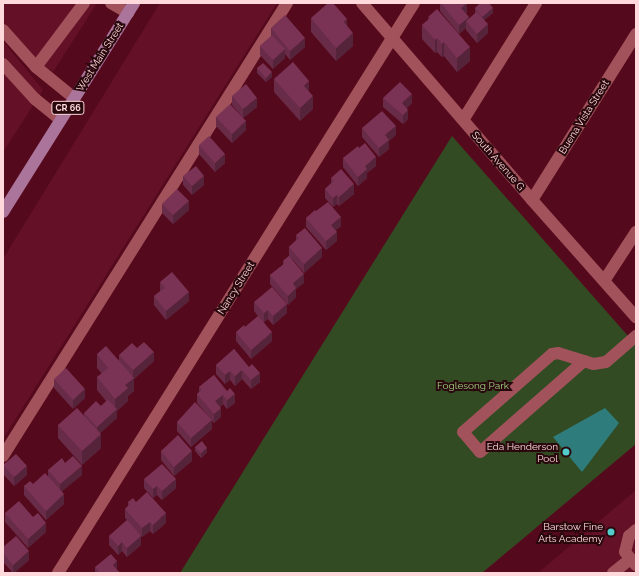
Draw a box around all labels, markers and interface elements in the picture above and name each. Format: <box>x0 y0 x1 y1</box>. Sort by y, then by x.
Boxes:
street label: West Main Street <box>74 20 126 94</box>
street label: Buena Vista Street <box>556 78 612 156</box>
road number: CR 66 <box>51 101 85 115</box>
street label: South Avenue G <box>469 129 527 193</box>
street label: Nancy Street <box>215 259 257 317</box>
park label: Foglesong Park <box>437 380 509 392</box>
place label: Eda Henderson Pool <box>487 440 558 464</box>
marker: Eda Henderson Pool <box>561 447 571 457</box>
place label: Barstow Fine Arts Academy <box>538 520 603 544</box>
marker: Barstow Fine Arts Academy <box>606 527 616 537</box>

